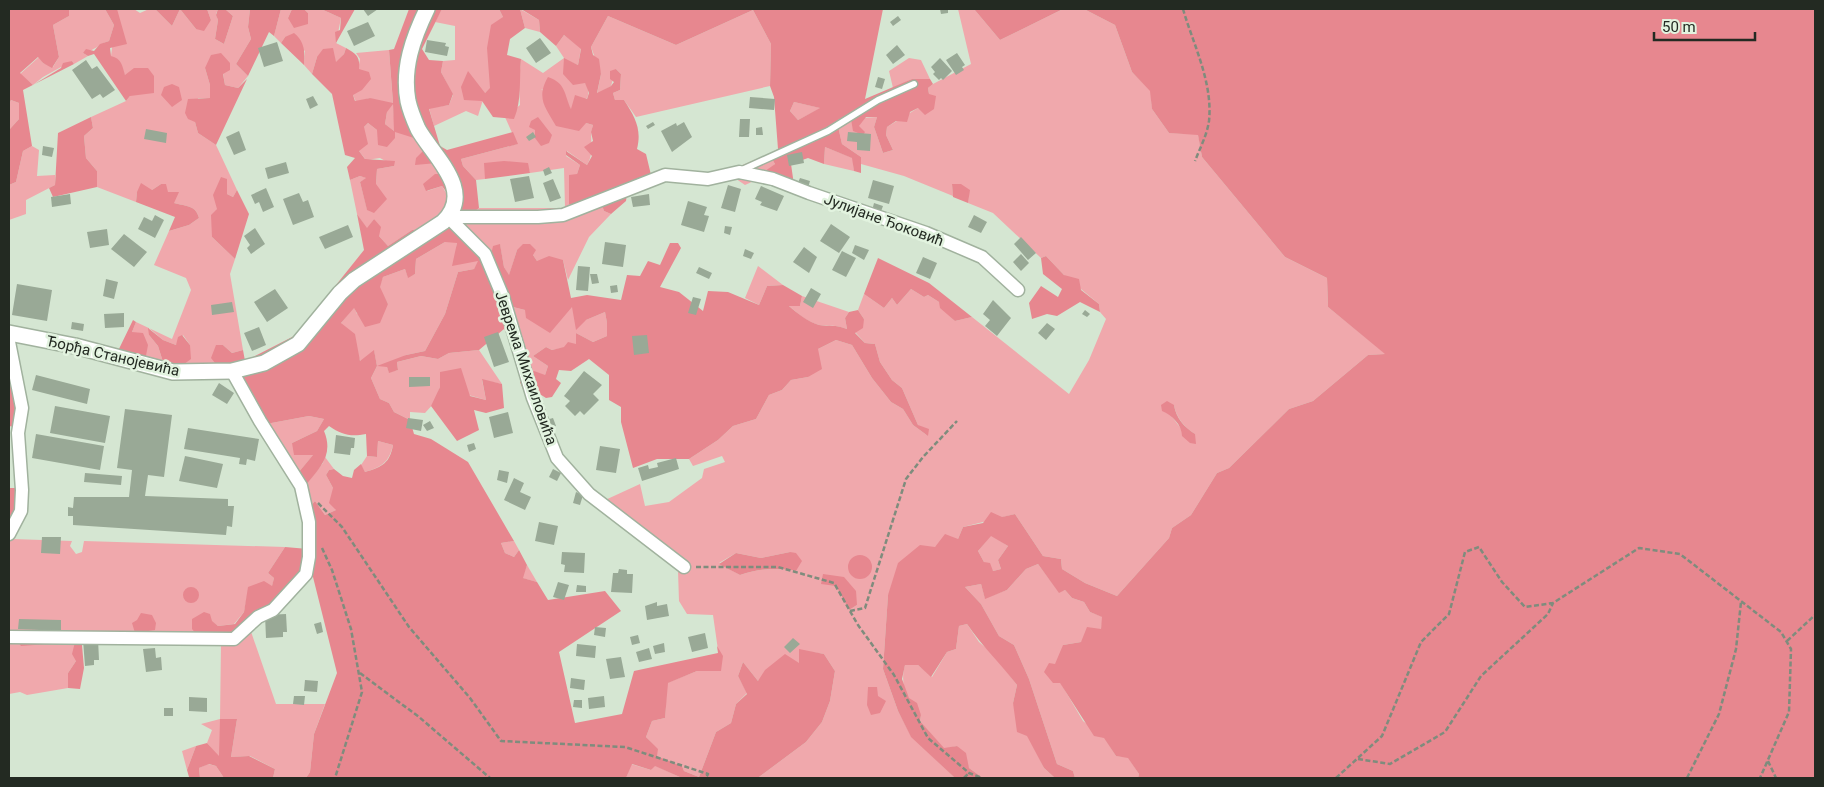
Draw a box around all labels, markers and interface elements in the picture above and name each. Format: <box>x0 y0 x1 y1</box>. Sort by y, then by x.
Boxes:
scale bar <box>1654 10 1755 42</box>
text: 50 m <box>1662 18 1696 36</box>
street label: Јулијане Ђоковић <box>822 190 946 250</box>
street label: Јеврема Михаиловића <box>491 289 561 447</box>
street label: Ђорђа Станојевића <box>45 332 181 380</box>

